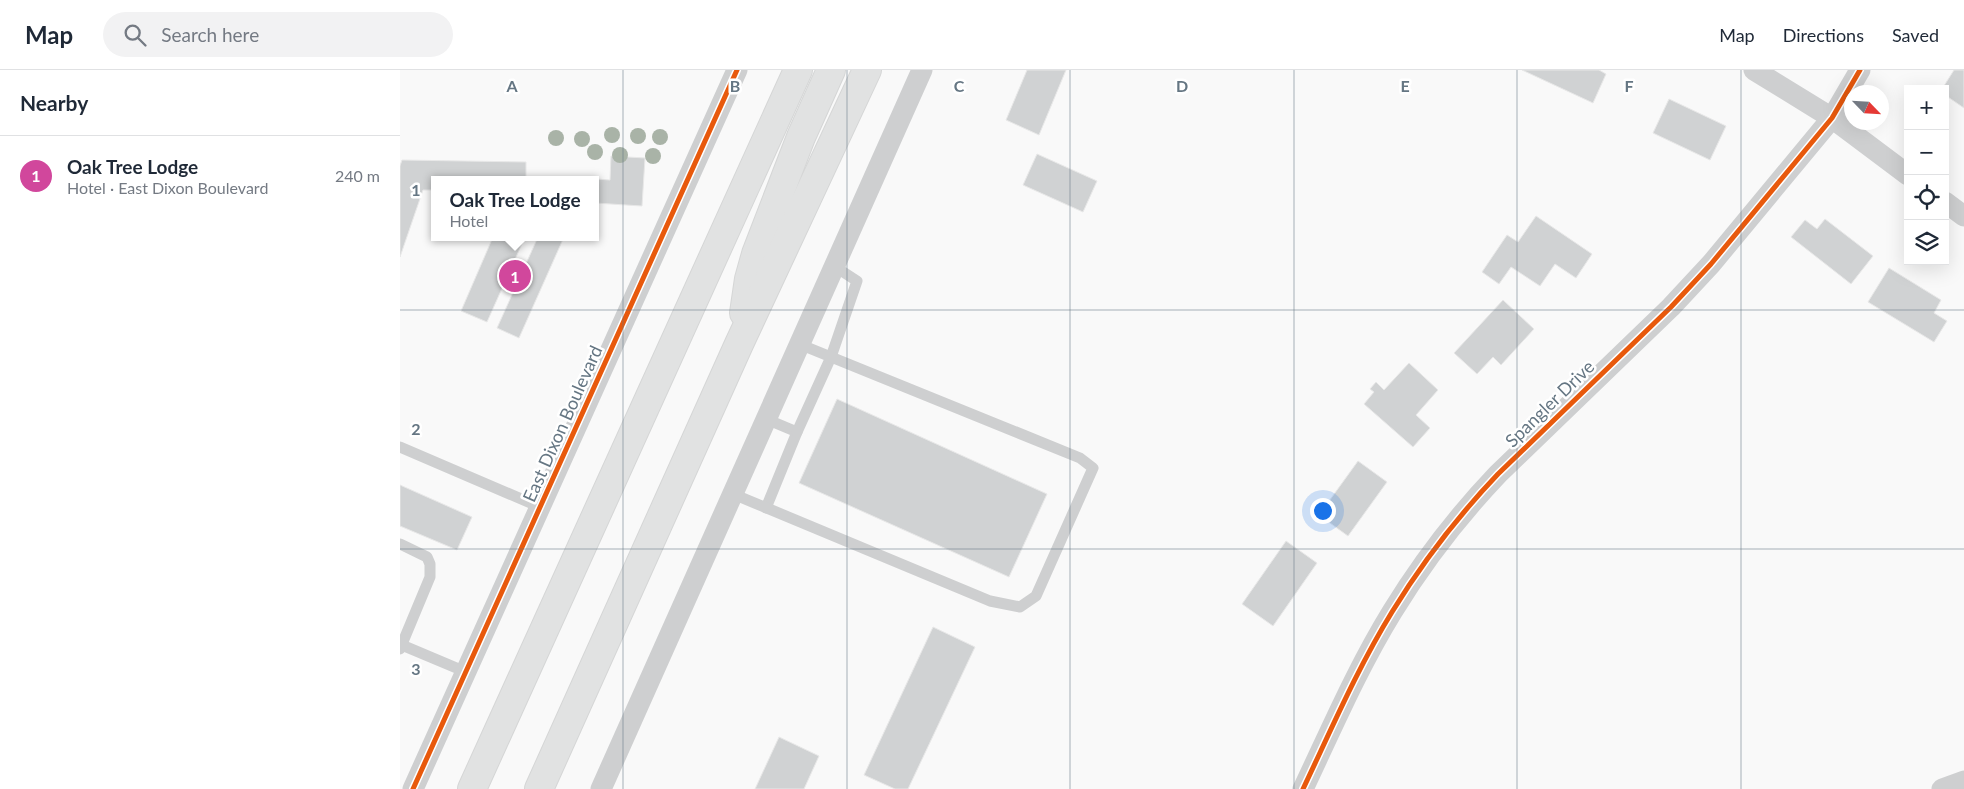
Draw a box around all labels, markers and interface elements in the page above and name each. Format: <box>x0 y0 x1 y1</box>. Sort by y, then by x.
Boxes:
search box <box>103 12 453 57</box>
text: Map <box>25 20 73 49</box>
icon: search <box>121 21 149 49</box>
text: Search here <box>161 23 259 46</box>
text: Map <box>1719 24 1755 46</box>
text: Directions <box>1783 24 1864 46</box>
text: Saved <box>1892 24 1939 46</box>
text: A <box>505 76 518 95</box>
text: B <box>730 76 740 95</box>
text: C <box>954 76 965 95</box>
text: D <box>1176 76 1188 95</box>
text: E <box>1400 76 1410 95</box>
text: F <box>1624 76 1634 95</box>
north arrow <box>1844 85 1889 130</box>
map controls <box>1904 85 1949 265</box>
button: + <box>1904 85 1949 130</box>
text: Nearby <box>20 90 88 115</box>
button: − <box>1904 130 1949 175</box>
text: Oak Tree Lodge <box>67 155 198 178</box>
text: 1 <box>31 166 41 185</box>
text: 240 m <box>335 166 380 185</box>
button: locate <box>1904 175 1949 220</box>
popup <box>431 176 599 241</box>
text: Hotel · East Dixon Boulevard <box>67 178 268 197</box>
text: 1 <box>411 180 421 199</box>
text: Oak Tree Lodge <box>449 188 581 211</box>
text: Hotel <box>449 211 488 230</box>
button: layers <box>1904 220 1949 265</box>
pin: 1 <box>499 257 531 295</box>
street label: East Dixon Boulevard <box>518 342 606 505</box>
street label: Spangler Drive <box>1500 355 1598 451</box>
text: 2 <box>411 419 421 438</box>
your location <box>1310 498 1336 524</box>
text: 3 <box>411 659 421 678</box>

